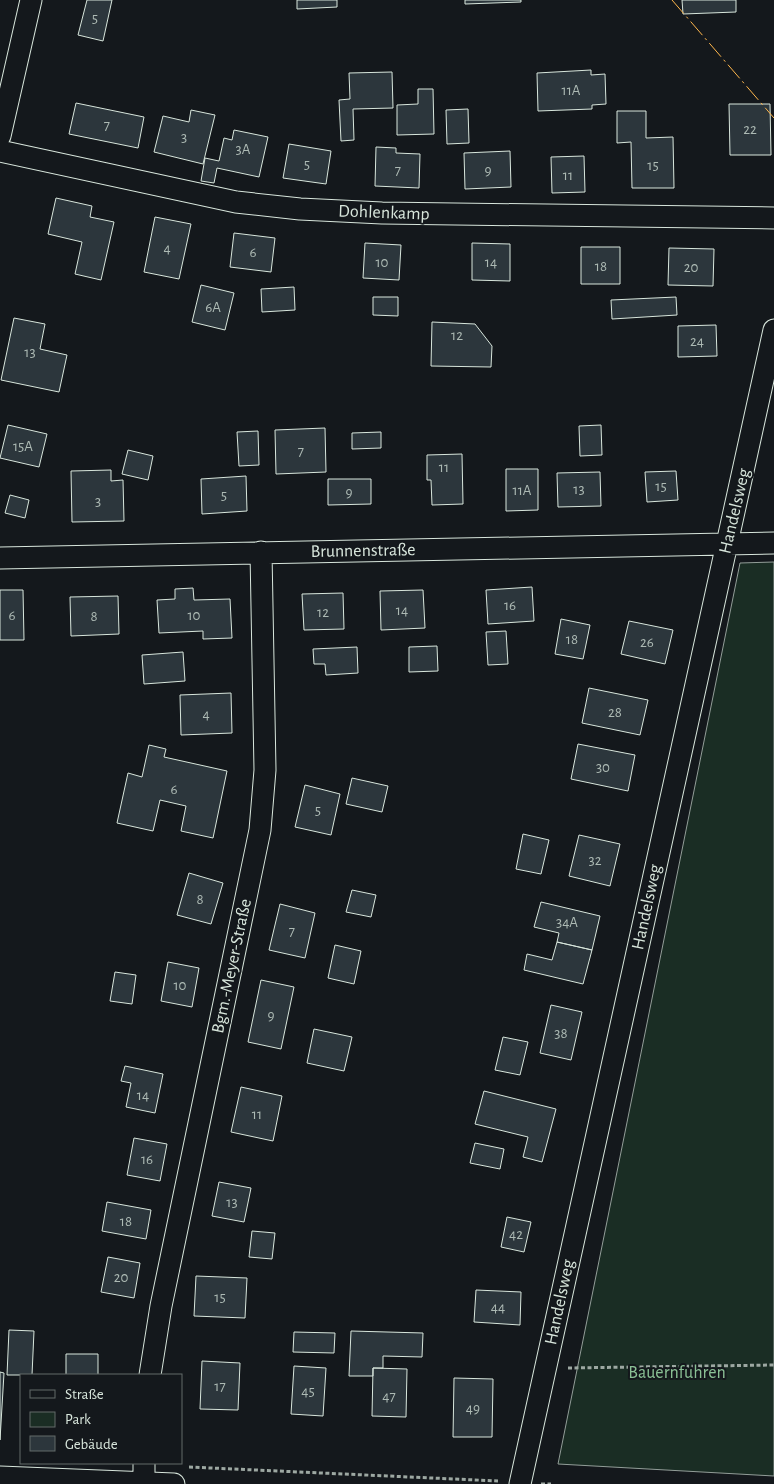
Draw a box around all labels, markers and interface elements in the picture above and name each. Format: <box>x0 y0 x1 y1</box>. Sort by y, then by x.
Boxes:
house number: 5 <box>92 11 98 26</box>
house number: 11A <box>562 83 581 98</box>
house number: 7 <box>104 118 110 133</box>
house number: 22 <box>743 122 757 137</box>
house number: 3 <box>181 130 187 145</box>
house number: 3A <box>236 142 251 157</box>
house number: 5 <box>304 157 310 172</box>
house number: 15 <box>647 158 659 173</box>
house number: 7 <box>395 163 401 178</box>
house number: 9 <box>484 163 492 178</box>
house number: 11 <box>563 168 573 183</box>
street label: Dohlenkamp <box>338 202 430 224</box>
house number: 4 <box>163 241 171 256</box>
house number: 6 <box>249 245 257 260</box>
house number: 10 <box>375 255 389 270</box>
house number: 14 <box>485 255 497 270</box>
house number: 18 <box>595 259 607 274</box>
house number: 20 <box>684 260 698 275</box>
house number: 6A <box>205 300 221 315</box>
house number: 12 <box>451 328 463 343</box>
house number: 24 <box>690 334 704 349</box>
house number: 13 <box>24 345 36 360</box>
house number: 15A <box>13 439 33 454</box>
house number: 7 <box>298 444 304 459</box>
house number: 11 <box>439 460 449 475</box>
street label: Handelsweg <box>716 467 754 556</box>
house number: 15 <box>655 479 667 494</box>
house number: 13 <box>573 482 585 497</box>
house number: 11A <box>513 483 532 498</box>
house number: 9 <box>345 485 353 500</box>
house number: 5 <box>221 488 227 503</box>
house number: 3 <box>95 494 101 509</box>
street label: Brunnenstraße <box>310 541 416 561</box>
house number: 16 <box>504 598 516 613</box>
house number: 14 <box>396 603 408 618</box>
house number: 12 <box>317 605 329 620</box>
house number: 6 <box>8 608 16 623</box>
house number: 10 <box>187 608 201 623</box>
house number: 8 <box>90 609 98 624</box>
house number: 18 <box>566 632 578 647</box>
house number: 26 <box>640 635 654 650</box>
house number: 28 <box>608 705 622 720</box>
house number: 4 <box>202 707 210 722</box>
house number: 30 <box>596 760 610 775</box>
house number: 6 <box>170 782 178 797</box>
house number: 5 <box>315 803 321 818</box>
house number: 32 <box>588 853 602 868</box>
street label: Handelsweg <box>629 863 665 952</box>
house number: 8 <box>196 892 204 907</box>
street label: Bgm.-Meyer-Straße <box>209 897 255 1035</box>
house number: 34A <box>556 915 578 930</box>
house number: 7 <box>289 924 295 939</box>
house number: 10 <box>173 978 187 993</box>
house number: 9 <box>267 1008 275 1023</box>
house number: 38 <box>554 1026 568 1041</box>
house number: 14 <box>137 1088 149 1103</box>
house number: 11 <box>252 1107 262 1122</box>
house number: 16 <box>141 1152 153 1167</box>
house number: 13 <box>226 1195 238 1210</box>
house number: 18 <box>120 1214 132 1229</box>
house number: 42 <box>509 1227 523 1242</box>
street label: Handelsweg <box>542 1258 578 1347</box>
house number: 20 <box>114 1270 128 1285</box>
house number: 15 <box>214 1290 226 1305</box>
house number: 44 <box>491 1300 505 1315</box>
park label: Bauernfuhren <box>628 1364 726 1382</box>
legend <box>20 1374 182 1464</box>
house number: 17 <box>214 1379 226 1394</box>
house number: 45 <box>301 1384 315 1399</box>
text: Straße <box>65 1387 104 1402</box>
house number: 47 <box>382 1389 396 1404</box>
house number: 49 <box>466 1401 480 1416</box>
text: Park <box>65 1412 91 1427</box>
text: Gebäude <box>65 1437 118 1452</box>

